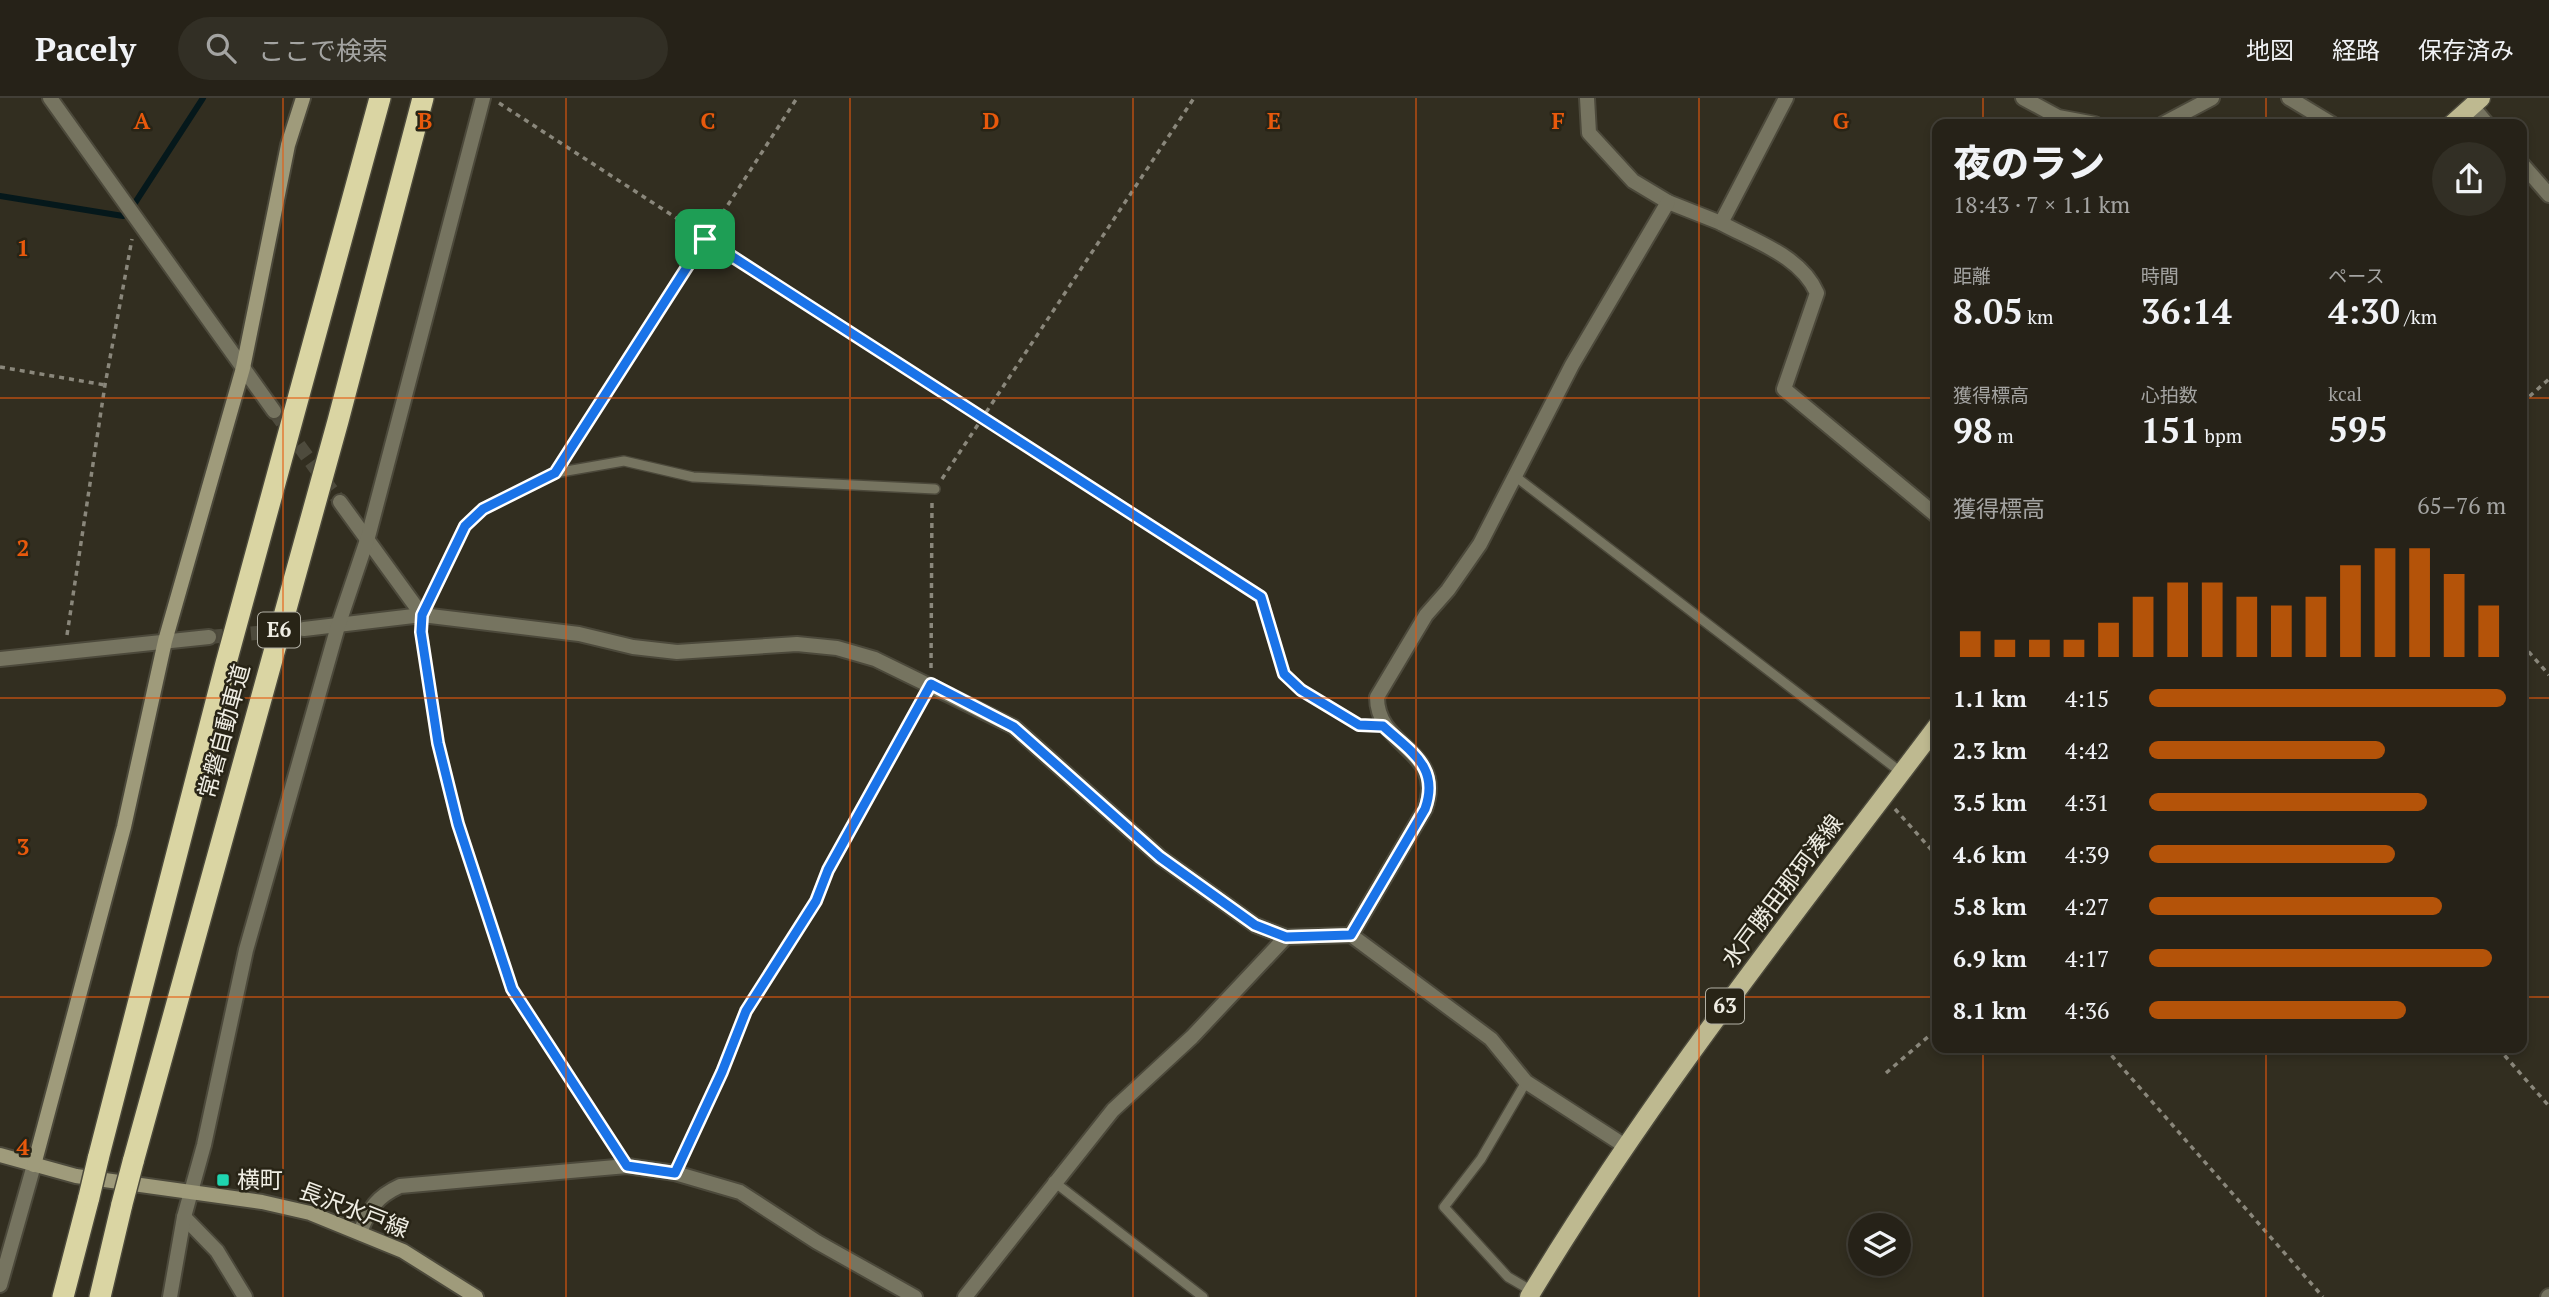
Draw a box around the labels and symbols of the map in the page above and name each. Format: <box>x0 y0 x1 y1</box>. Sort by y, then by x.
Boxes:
text: A <box>134 105 151 136</box>
text: B <box>418 105 433 136</box>
text: C <box>701 105 716 136</box>
text: D <box>983 105 1000 136</box>
text: E <box>1267 105 1281 136</box>
text: F <box>1551 105 1565 136</box>
text: G <box>1833 105 1850 136</box>
pin <box>675 209 735 269</box>
text: 1 <box>17 232 30 263</box>
text: 2 <box>17 532 30 563</box>
road number: E6 <box>258 612 300 648</box>
street label: 常磐自動車道 <box>191 660 256 802</box>
street label: 水戸勝田那珂湊線 <box>1714 808 1849 974</box>
text: 3 <box>17 831 30 862</box>
road number: 63 <box>1706 988 1744 1024</box>
text: 4 <box>17 1131 30 1162</box>
place label: 横町 <box>237 1164 283 1195</box>
marker: 横町 <box>215 1172 231 1188</box>
street label: 長沢水戸線 <box>295 1174 413 1245</box>

